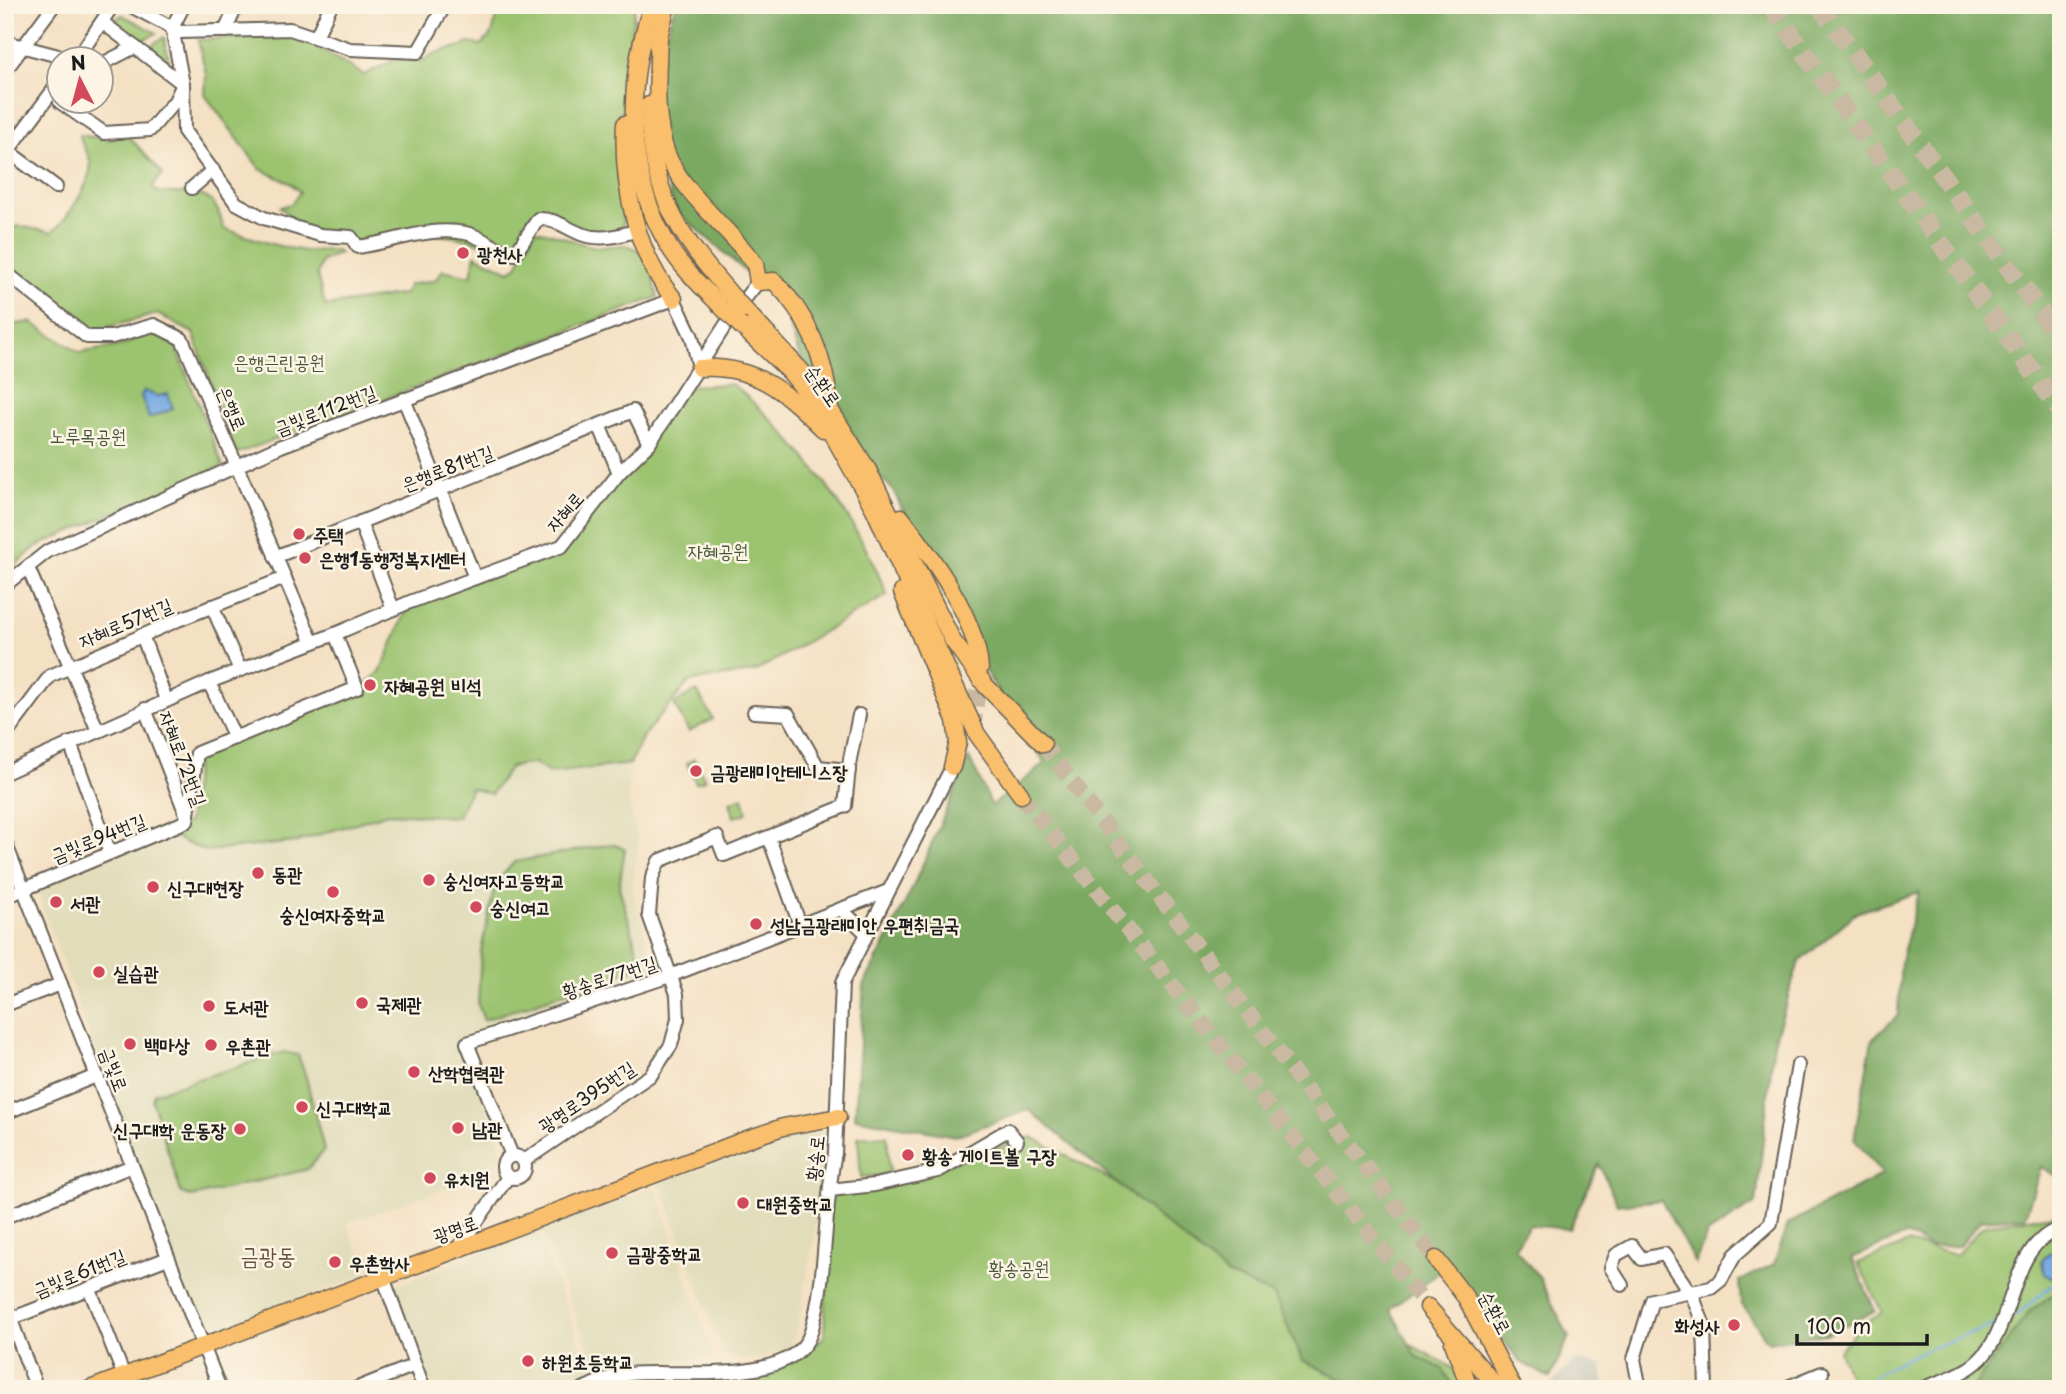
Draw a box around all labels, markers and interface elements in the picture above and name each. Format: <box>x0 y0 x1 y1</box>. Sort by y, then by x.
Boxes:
north arrow <box>46 46 116 116</box>
text: N <box>69 47 87 77</box>
place label: 광천사 <box>477 239 523 267</box>
marker: 광천사 <box>455 245 471 261</box>
park label: 은행근린공원 <box>233 347 325 375</box>
street label: 순환로 <box>799 358 849 412</box>
street label: 금빛로112번길 <box>270 377 380 441</box>
street label: 은행로 <box>211 381 255 435</box>
park label: 노루목공원 <box>50 421 126 449</box>
street label: 은행로81번길 <box>397 437 497 497</box>
street label: 자혜로 <box>538 485 590 537</box>
place label: 주택 <box>313 520 344 548</box>
marker: 주택 <box>291 526 307 542</box>
park label: 자혜공원 <box>687 536 749 564</box>
place label: 은행1동행정복지센터 <box>319 544 466 572</box>
marker: 은행1동행정복지센터 <box>297 550 313 566</box>
street label: 자혜로57번길 <box>74 590 176 654</box>
place label: 자혜공원 비석 <box>384 671 482 699</box>
marker: 자혜공원 비석 <box>362 677 378 693</box>
street label: 자혜로72번길 <box>153 706 215 810</box>
place label: 금광래미안테니스장 <box>710 757 848 785</box>
marker: 금광래미안테니스장 <box>688 763 704 779</box>
street label: 금빛로94번길 <box>46 805 150 869</box>
place label: 동관 <box>272 859 303 887</box>
marker: 동관 <box>250 865 266 881</box>
place label: 숭신여자고등학교 <box>443 866 565 894</box>
marker: 숭신여자고등학교 <box>421 872 437 888</box>
place label: 신구대현장 <box>167 873 244 901</box>
marker: 신구대현장 <box>145 879 161 895</box>
marker: 숭신여자중학교 <box>325 884 341 900</box>
place label: 서관 <box>70 888 101 916</box>
place label: 숭신여고 <box>490 893 551 921</box>
marker: 서관 <box>48 894 64 910</box>
marker: 숭신여고 <box>468 899 484 915</box>
place label: 숭신여자중학교 <box>279 900 387 928</box>
place label: 성남금광래미안 우편취금국 <box>770 910 960 938</box>
marker: 성남금광래미안 우편취금국 <box>748 916 764 932</box>
street label: 황송로77번길 <box>558 948 660 1004</box>
place label: 실습관 <box>113 958 160 986</box>
marker: 실습관 <box>91 964 107 980</box>
place label: 국제관 <box>376 989 423 1017</box>
place label: 도서관 <box>223 992 270 1020</box>
marker: 국제관 <box>354 995 370 1011</box>
marker: 도서관 <box>201 998 217 1014</box>
place label: 백마상 <box>144 1030 191 1058</box>
place label: 우촌관 <box>225 1031 272 1059</box>
marker: 백마상 <box>122 1036 138 1052</box>
marker: 우촌관 <box>203 1037 219 1053</box>
street label: 금빛로 <box>94 1043 136 1095</box>
street label: 광명로395번길 <box>532 1053 640 1139</box>
place label: 산학협력관 <box>428 1058 505 1086</box>
marker: 산학협력관 <box>406 1064 422 1080</box>
place label: 신구대학교 <box>316 1093 392 1121</box>
marker: 신구대학교 <box>294 1099 310 1115</box>
place label: 남관 <box>472 1114 503 1142</box>
place label: 신구대학 운동장 <box>113 1115 227 1143</box>
marker: 남관 <box>450 1120 466 1136</box>
marker: 신구대학 운동장 <box>232 1121 248 1137</box>
street label: 황송로 <box>798 1134 830 1182</box>
place label: 황송 게이트볼 구장 <box>922 1141 1057 1169</box>
marker: 황송 게이트볼 구장 <box>900 1147 916 1163</box>
place label: 유치원 <box>444 1164 490 1192</box>
marker: 유치원 <box>422 1170 438 1186</box>
place label: 대원중학교 <box>757 1189 833 1217</box>
marker: 대원중학교 <box>735 1195 751 1211</box>
street label: 광명로 <box>429 1207 481 1249</box>
district label: 금광동 <box>240 1237 296 1272</box>
place label: 금광중학교 <box>626 1239 702 1267</box>
street label: 금빛로61번길 <box>28 1241 130 1303</box>
marker: 금광중학교 <box>604 1245 620 1261</box>
place label: 우촌학사 <box>349 1248 410 1276</box>
park label: 황송공원 <box>988 1253 1050 1281</box>
marker: 우촌학사 <box>327 1254 343 1270</box>
street label: 순환로 <box>1473 1285 1519 1339</box>
scale bar <box>1797 1303 1926 1347</box>
text: 100 m <box>1807 1309 1871 1341</box>
place label: 화성사 <box>1674 1311 1720 1339</box>
marker: 화성사 <box>1726 1317 1742 1333</box>
place label: 하원초등학교 <box>542 1347 634 1375</box>
marker: 하원초등학교 <box>520 1353 536 1369</box>

